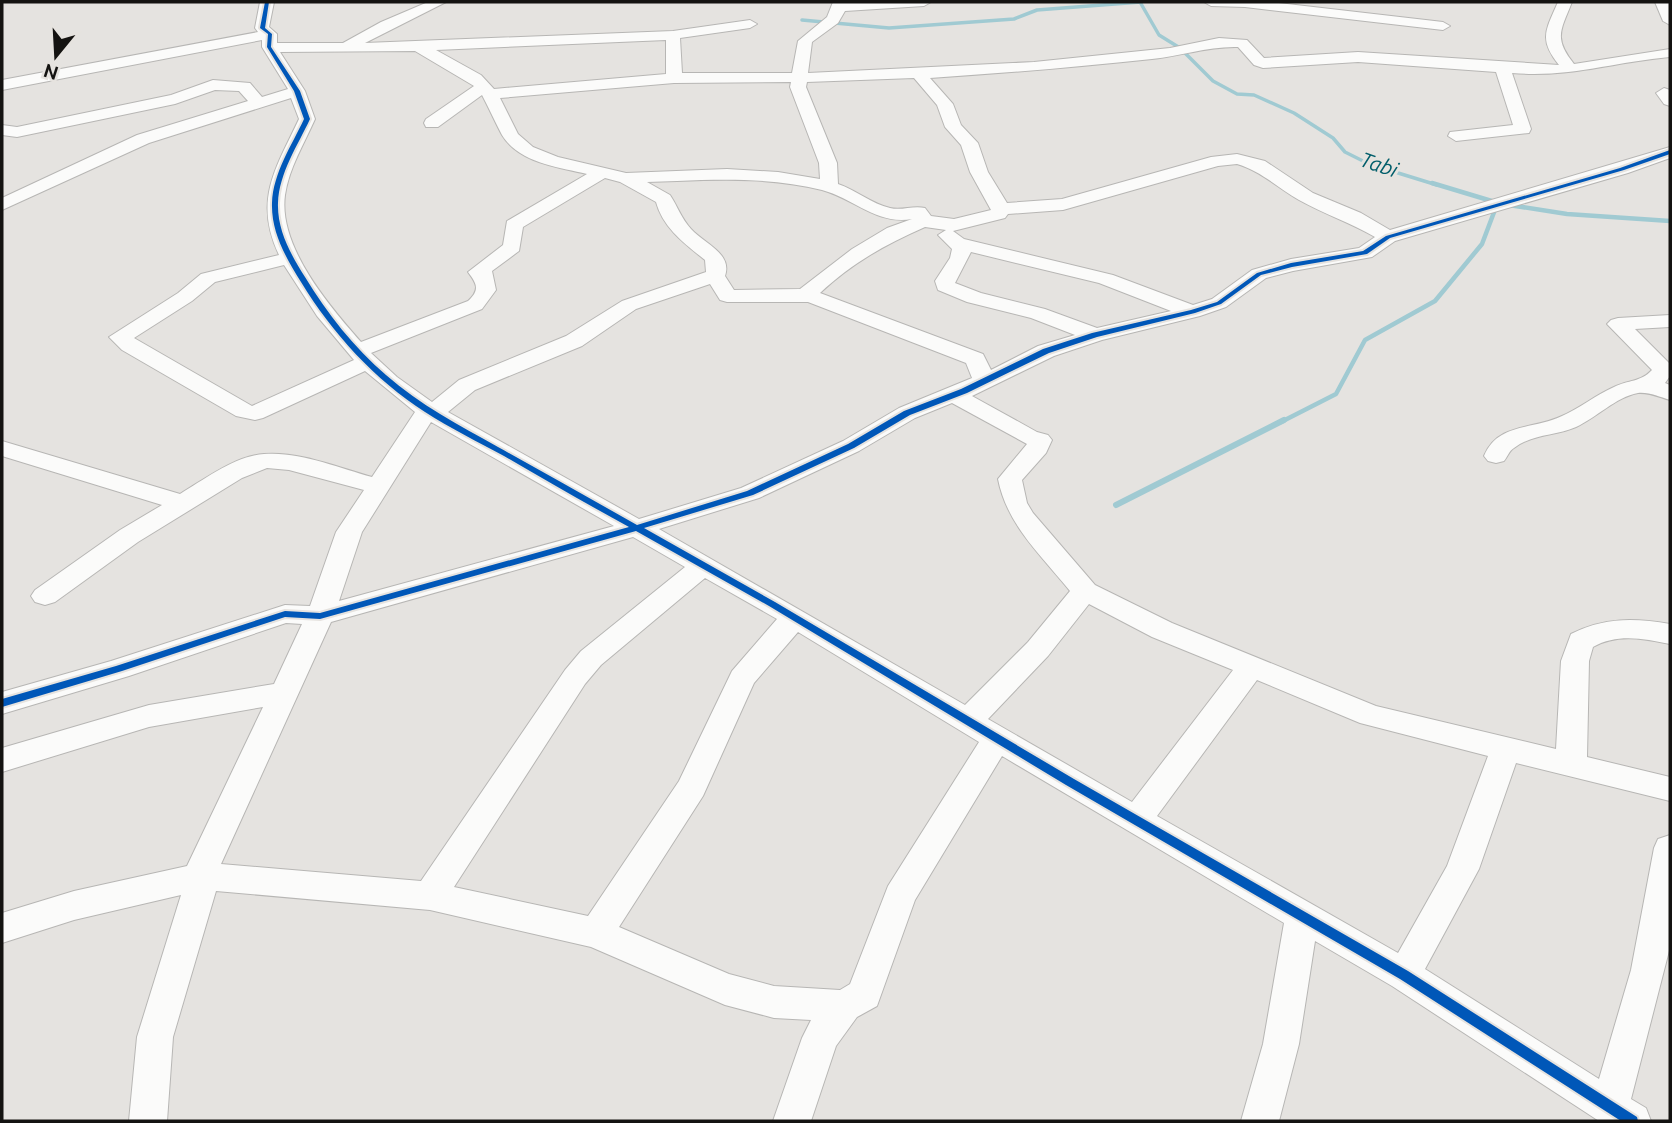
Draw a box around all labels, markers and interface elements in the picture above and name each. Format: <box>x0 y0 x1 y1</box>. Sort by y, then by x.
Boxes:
north arrow <box>21 21 91 91</box>
text: N <box>41 60 61 85</box>
water label: Tabi <box>1357 147 1402 182</box>

